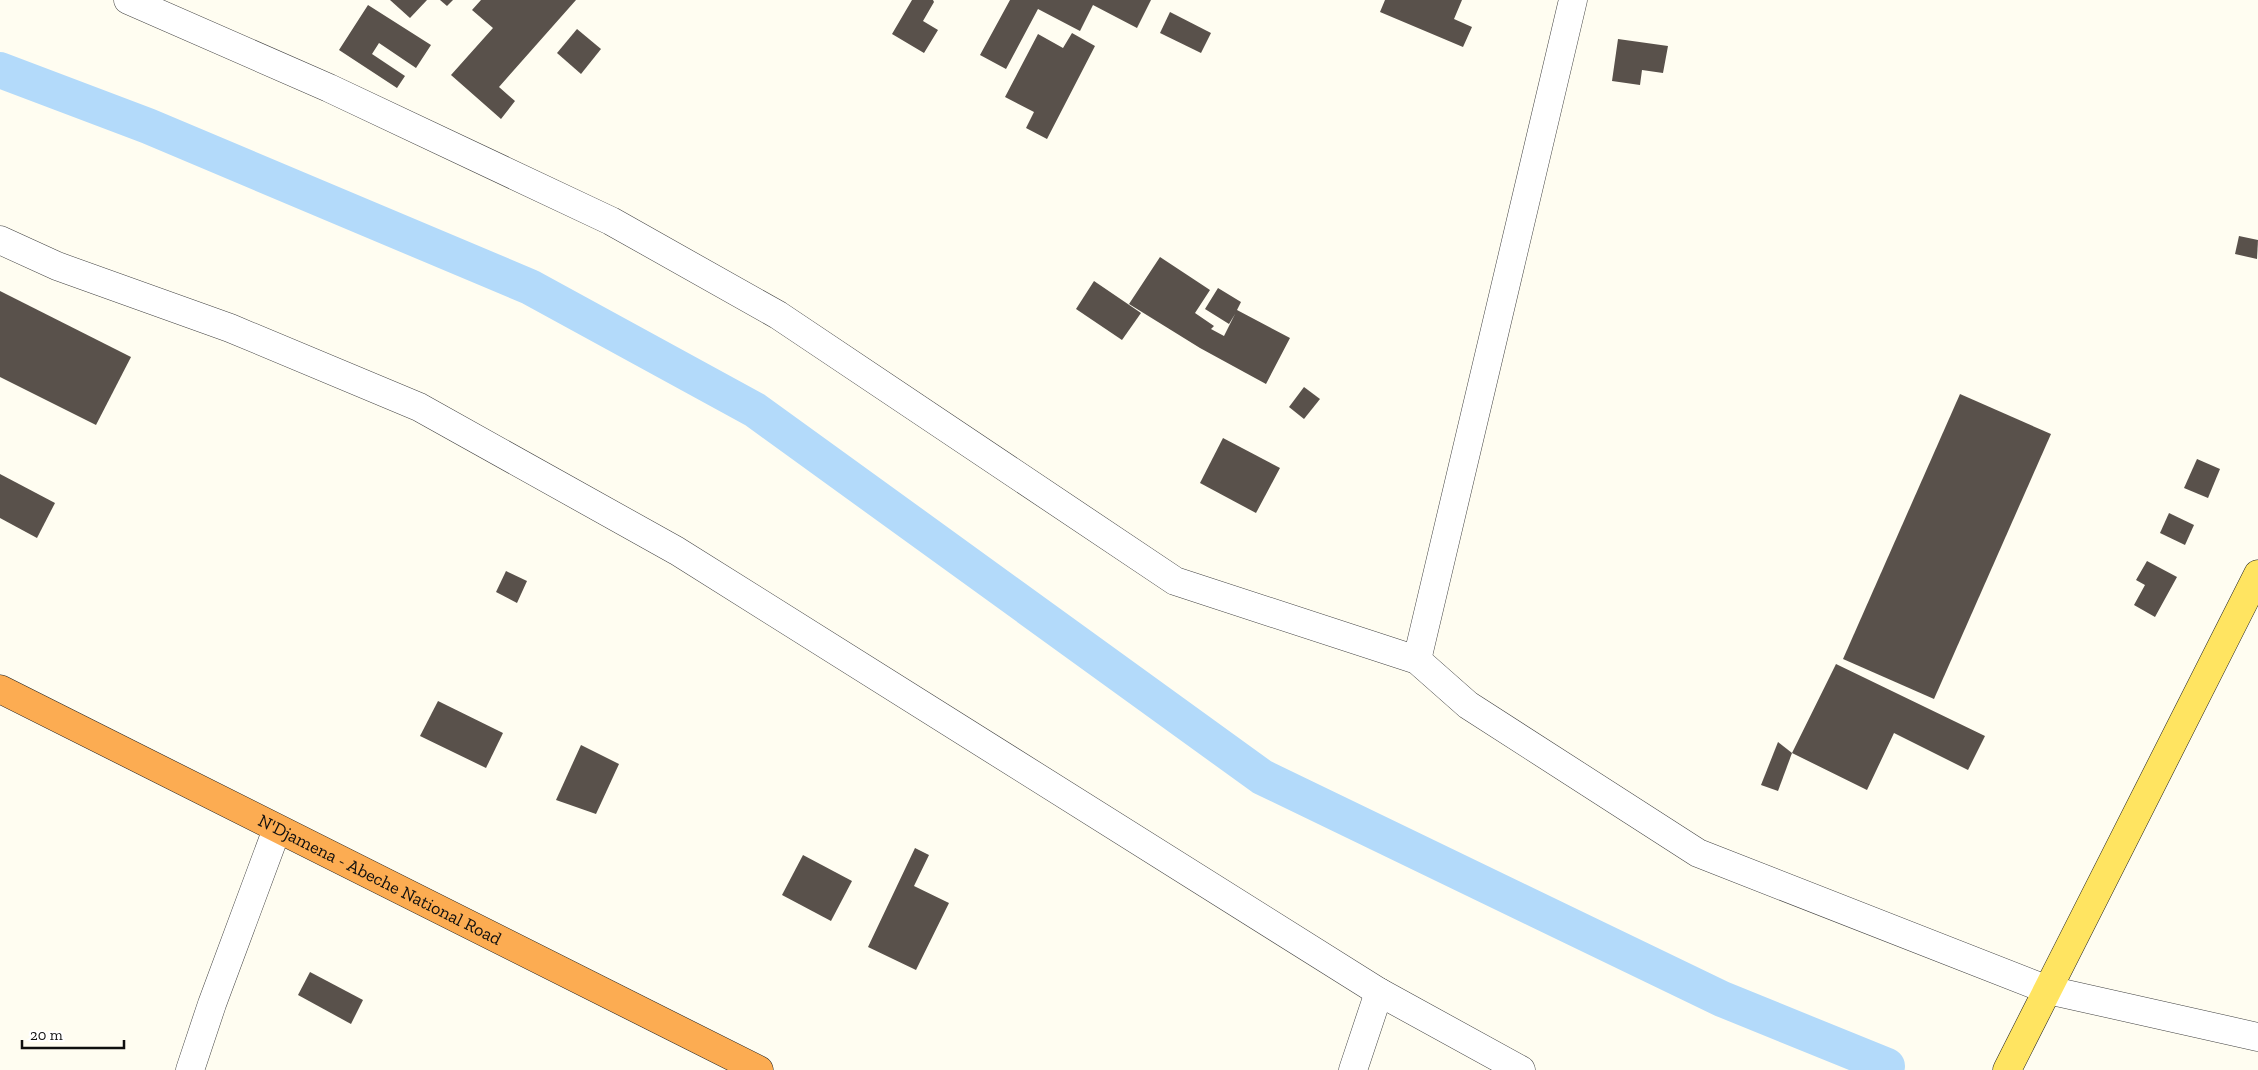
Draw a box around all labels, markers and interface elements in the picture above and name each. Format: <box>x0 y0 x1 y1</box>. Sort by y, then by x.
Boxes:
street label: N'Djamena - Abeche National Road <box>254 809 505 950</box>
scale bar <box>22 1018 125 1050</box>
text: 20 m <box>30 1026 63 1044</box>

